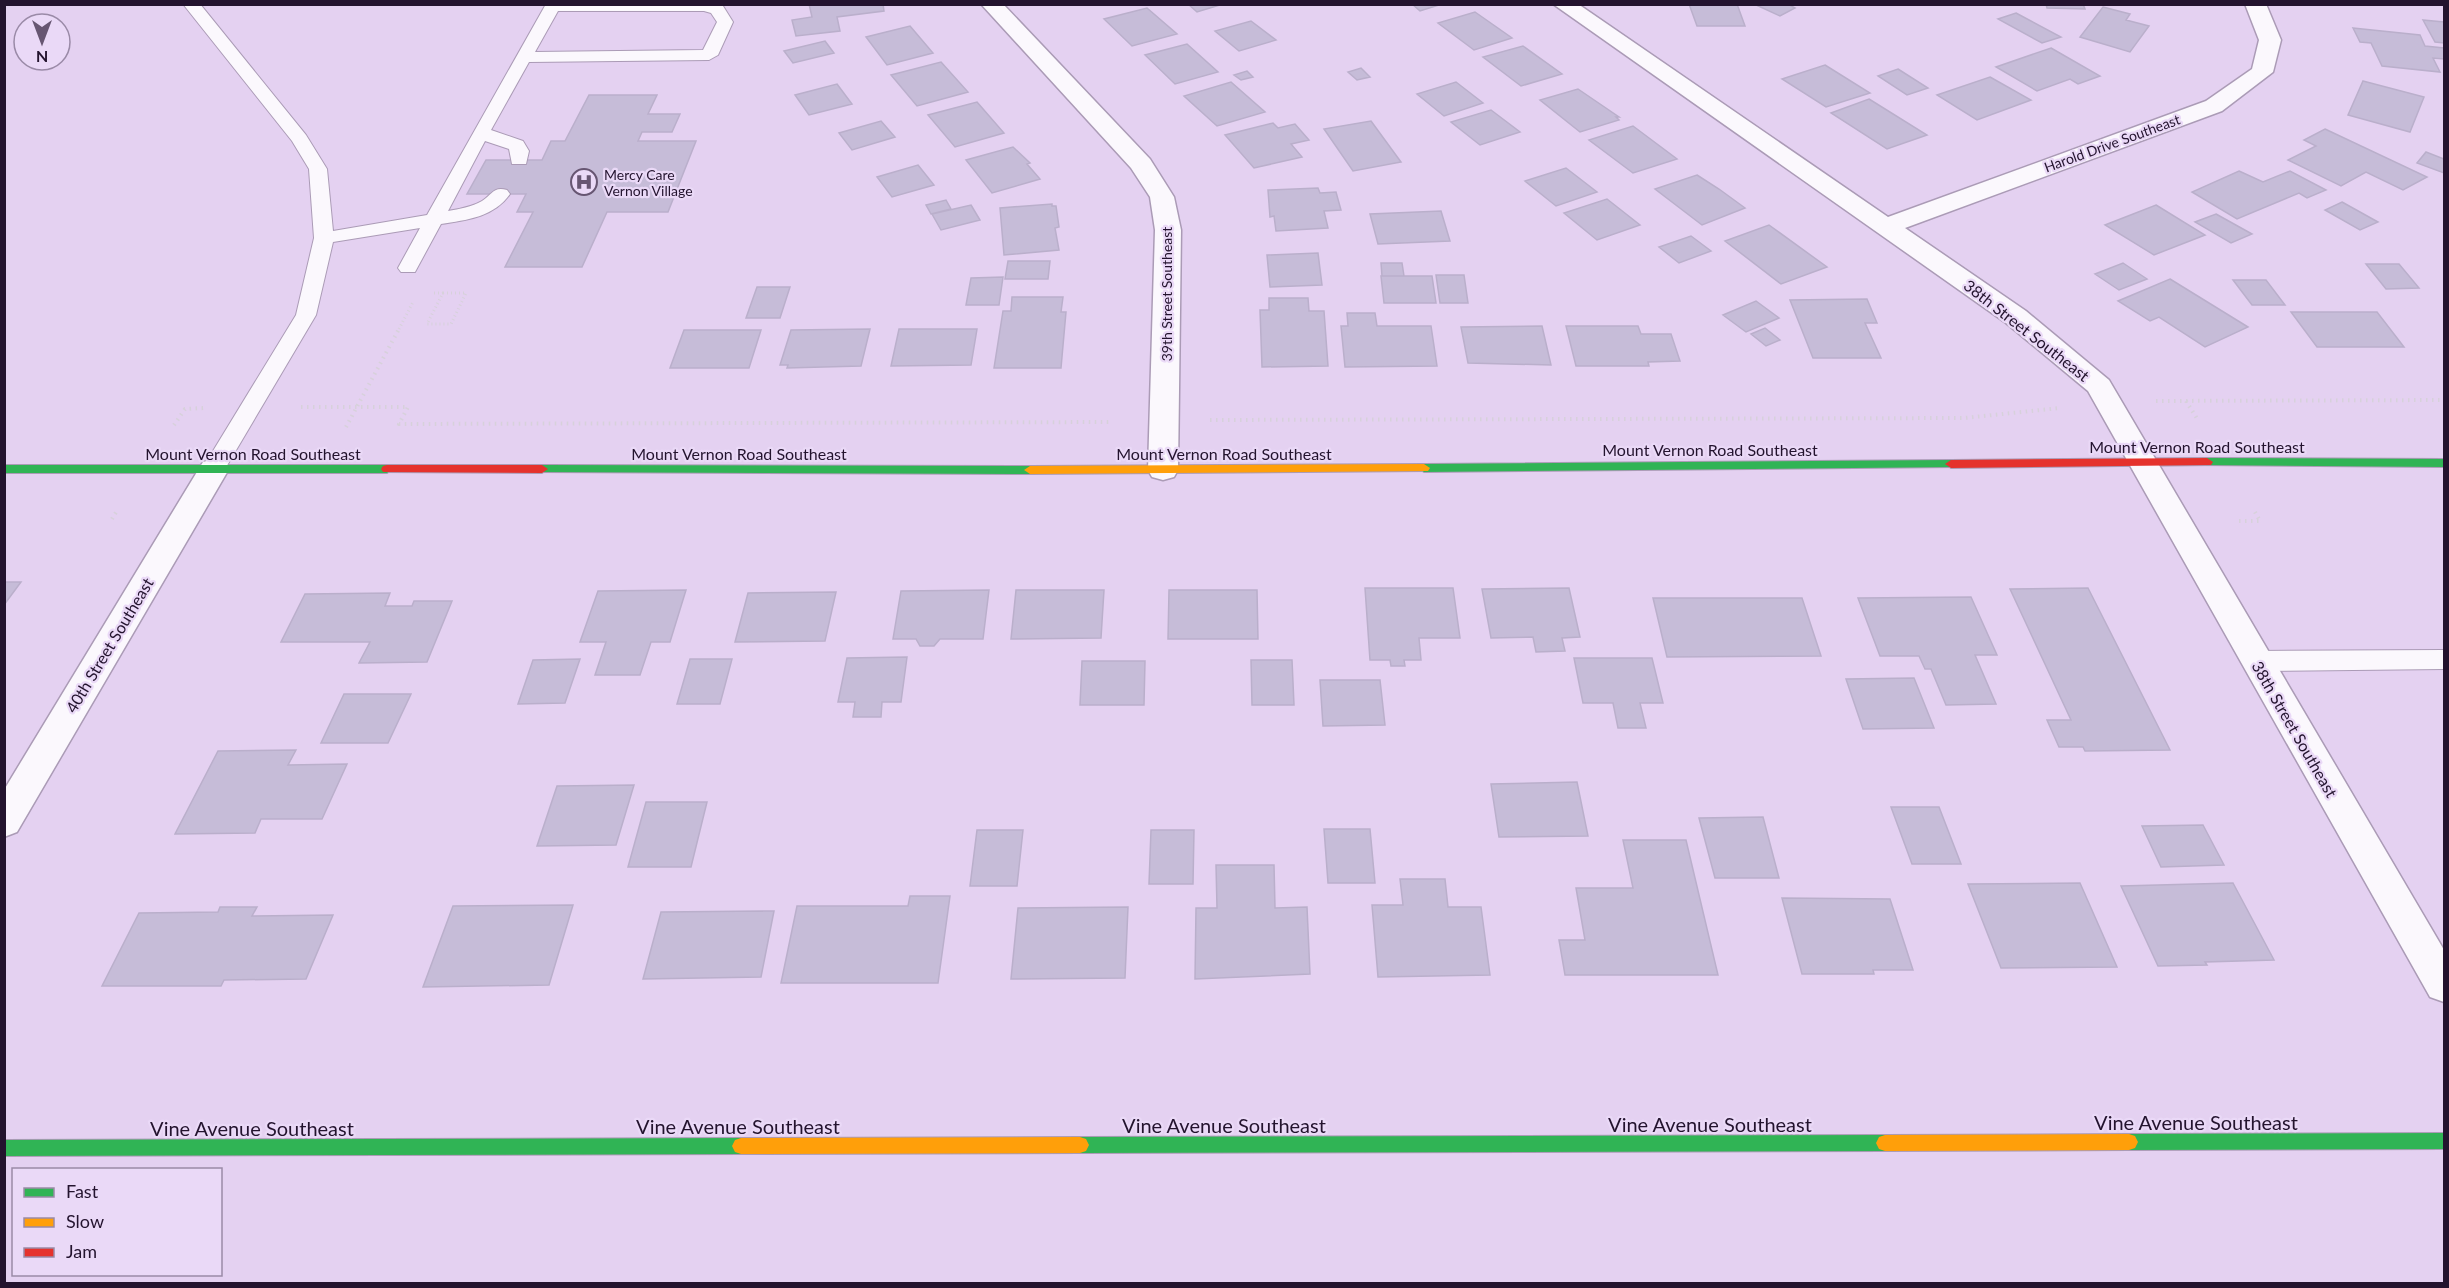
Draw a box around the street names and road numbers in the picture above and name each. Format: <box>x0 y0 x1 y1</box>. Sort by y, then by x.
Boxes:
street label: Harold Drive Southeast <box>2042 110 2182 176</box>
street label: 39th Street Southeast <box>1158 227 1175 361</box>
street label: 38th Street Southeast <box>1961 275 2094 385</box>
street label: Mount Vernon Road Southeast <box>2089 437 2305 456</box>
street label: Mount Vernon Road Southeast <box>1602 440 1818 459</box>
street label: Mount Vernon Road Southeast <box>145 444 361 463</box>
street label: Mount Vernon Road Southeast <box>631 444 847 463</box>
street label: Mount Vernon Road Southeast <box>1116 444 1332 463</box>
street label: 40th Street Southeast <box>61 574 157 716</box>
street label: 38th Street Southeast <box>2248 658 2342 801</box>
street label: Vine Avenue Southeast <box>2094 1110 2298 1134</box>
street label: Vine Avenue Southeast <box>1608 1112 1812 1136</box>
street label: Vine Avenue Southeast <box>1122 1113 1326 1137</box>
street label: Vine Avenue Southeast <box>636 1114 840 1138</box>
street label: Vine Avenue Southeast <box>150 1116 354 1140</box>

